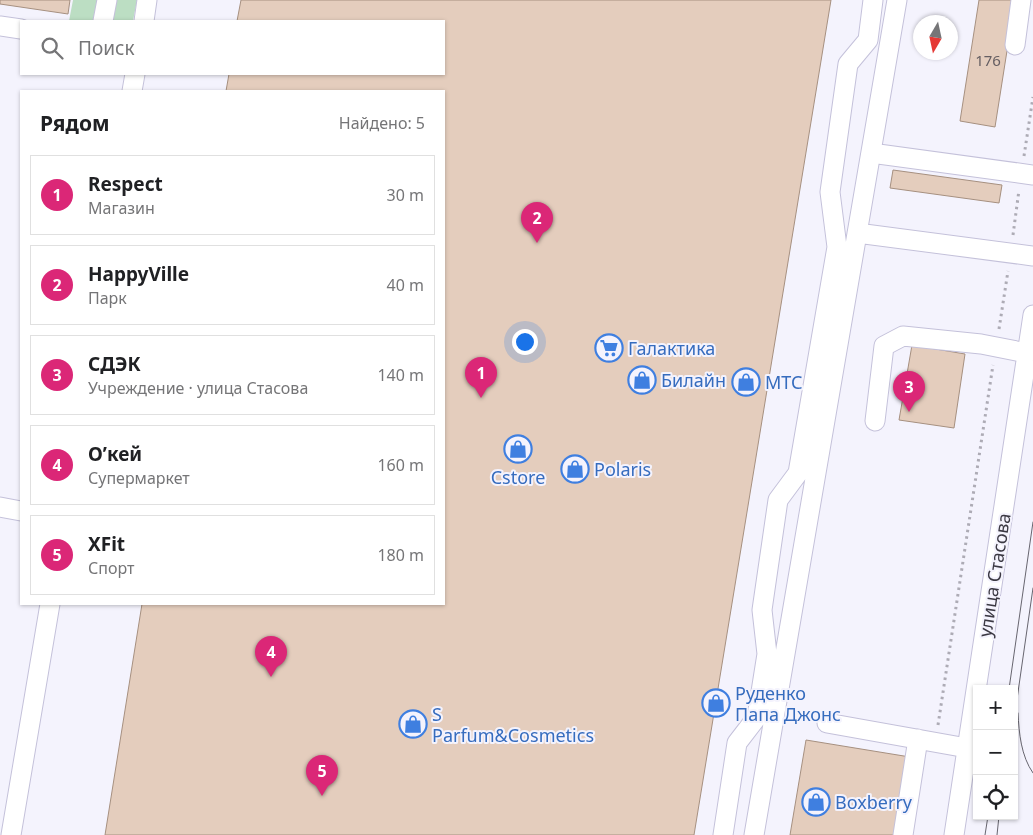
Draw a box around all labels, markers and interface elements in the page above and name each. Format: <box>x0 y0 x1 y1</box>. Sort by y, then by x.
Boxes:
north arrow <box>913 15 958 60</box>
search box <box>20 20 445 75</box>
icon: search <box>38 34 66 62</box>
text: Поиск <box>78 35 134 61</box>
house number: 176 <box>975 50 1001 70</box>
text: Рядом <box>40 109 110 137</box>
text: Найдено: 5 <box>339 112 425 134</box>
text: Respect <box>88 171 163 197</box>
text: 1 <box>52 184 62 206</box>
text: 30 m <box>387 184 424 206</box>
text: Магазин <box>88 197 155 219</box>
pin: 2 <box>521 202 553 243</box>
text: HappyVille <box>88 261 189 287</box>
text: 2 <box>52 274 62 296</box>
text: 40 m <box>387 274 424 296</box>
text: Парк <box>88 287 127 309</box>
your location <box>512 329 538 355</box>
supermarket icon: Галактика <box>594 333 624 363</box>
place label: Галактика <box>628 336 715 360</box>
text: СДЭК <box>88 351 141 377</box>
pin: 1 <box>465 357 497 398</box>
text: 3 <box>52 364 62 386</box>
text: 140 m <box>377 364 424 386</box>
shop icon: Билайн <box>627 365 657 395</box>
shop icon: МТС <box>731 367 761 397</box>
place label: Билайн <box>661 368 726 392</box>
place label: МТС <box>765 370 803 394</box>
pin: 3 <box>893 371 925 412</box>
text: Учреждение · улица Стасова <box>88 377 308 399</box>
shop icon: Cstore <box>503 434 533 464</box>
text: О’кей <box>88 441 142 467</box>
text: 4 <box>52 454 62 476</box>
text: 160 m <box>377 454 424 476</box>
shop icon: Polaris <box>560 454 590 484</box>
place label: Polaris <box>594 457 651 481</box>
place label: Cstore <box>491 465 545 489</box>
text: Супермаркет <box>88 467 190 489</box>
street label: улица Стасова <box>972 511 1016 639</box>
text: XFit <box>88 531 125 557</box>
text: 5 <box>52 544 62 566</box>
text: 180 m <box>377 544 424 566</box>
text: Спорт <box>88 557 134 579</box>
pin: 4 <box>255 636 287 677</box>
place label: Руденко Папа Джонс <box>735 681 841 726</box>
map controls <box>973 685 1018 820</box>
button: + <box>973 685 1018 730</box>
shop icon: Руденко Папа Джонс <box>701 688 731 718</box>
place label: S Parfum&Cosmetics <box>432 702 594 747</box>
shop icon: S Parfum&Cosmetics <box>398 709 428 739</box>
button: − <box>973 730 1018 775</box>
pin: 5 <box>306 755 338 796</box>
button: locate <box>973 775 1018 820</box>
shop icon: Boxberry <box>801 787 831 817</box>
place label: Boxberry <box>835 790 913 814</box>

